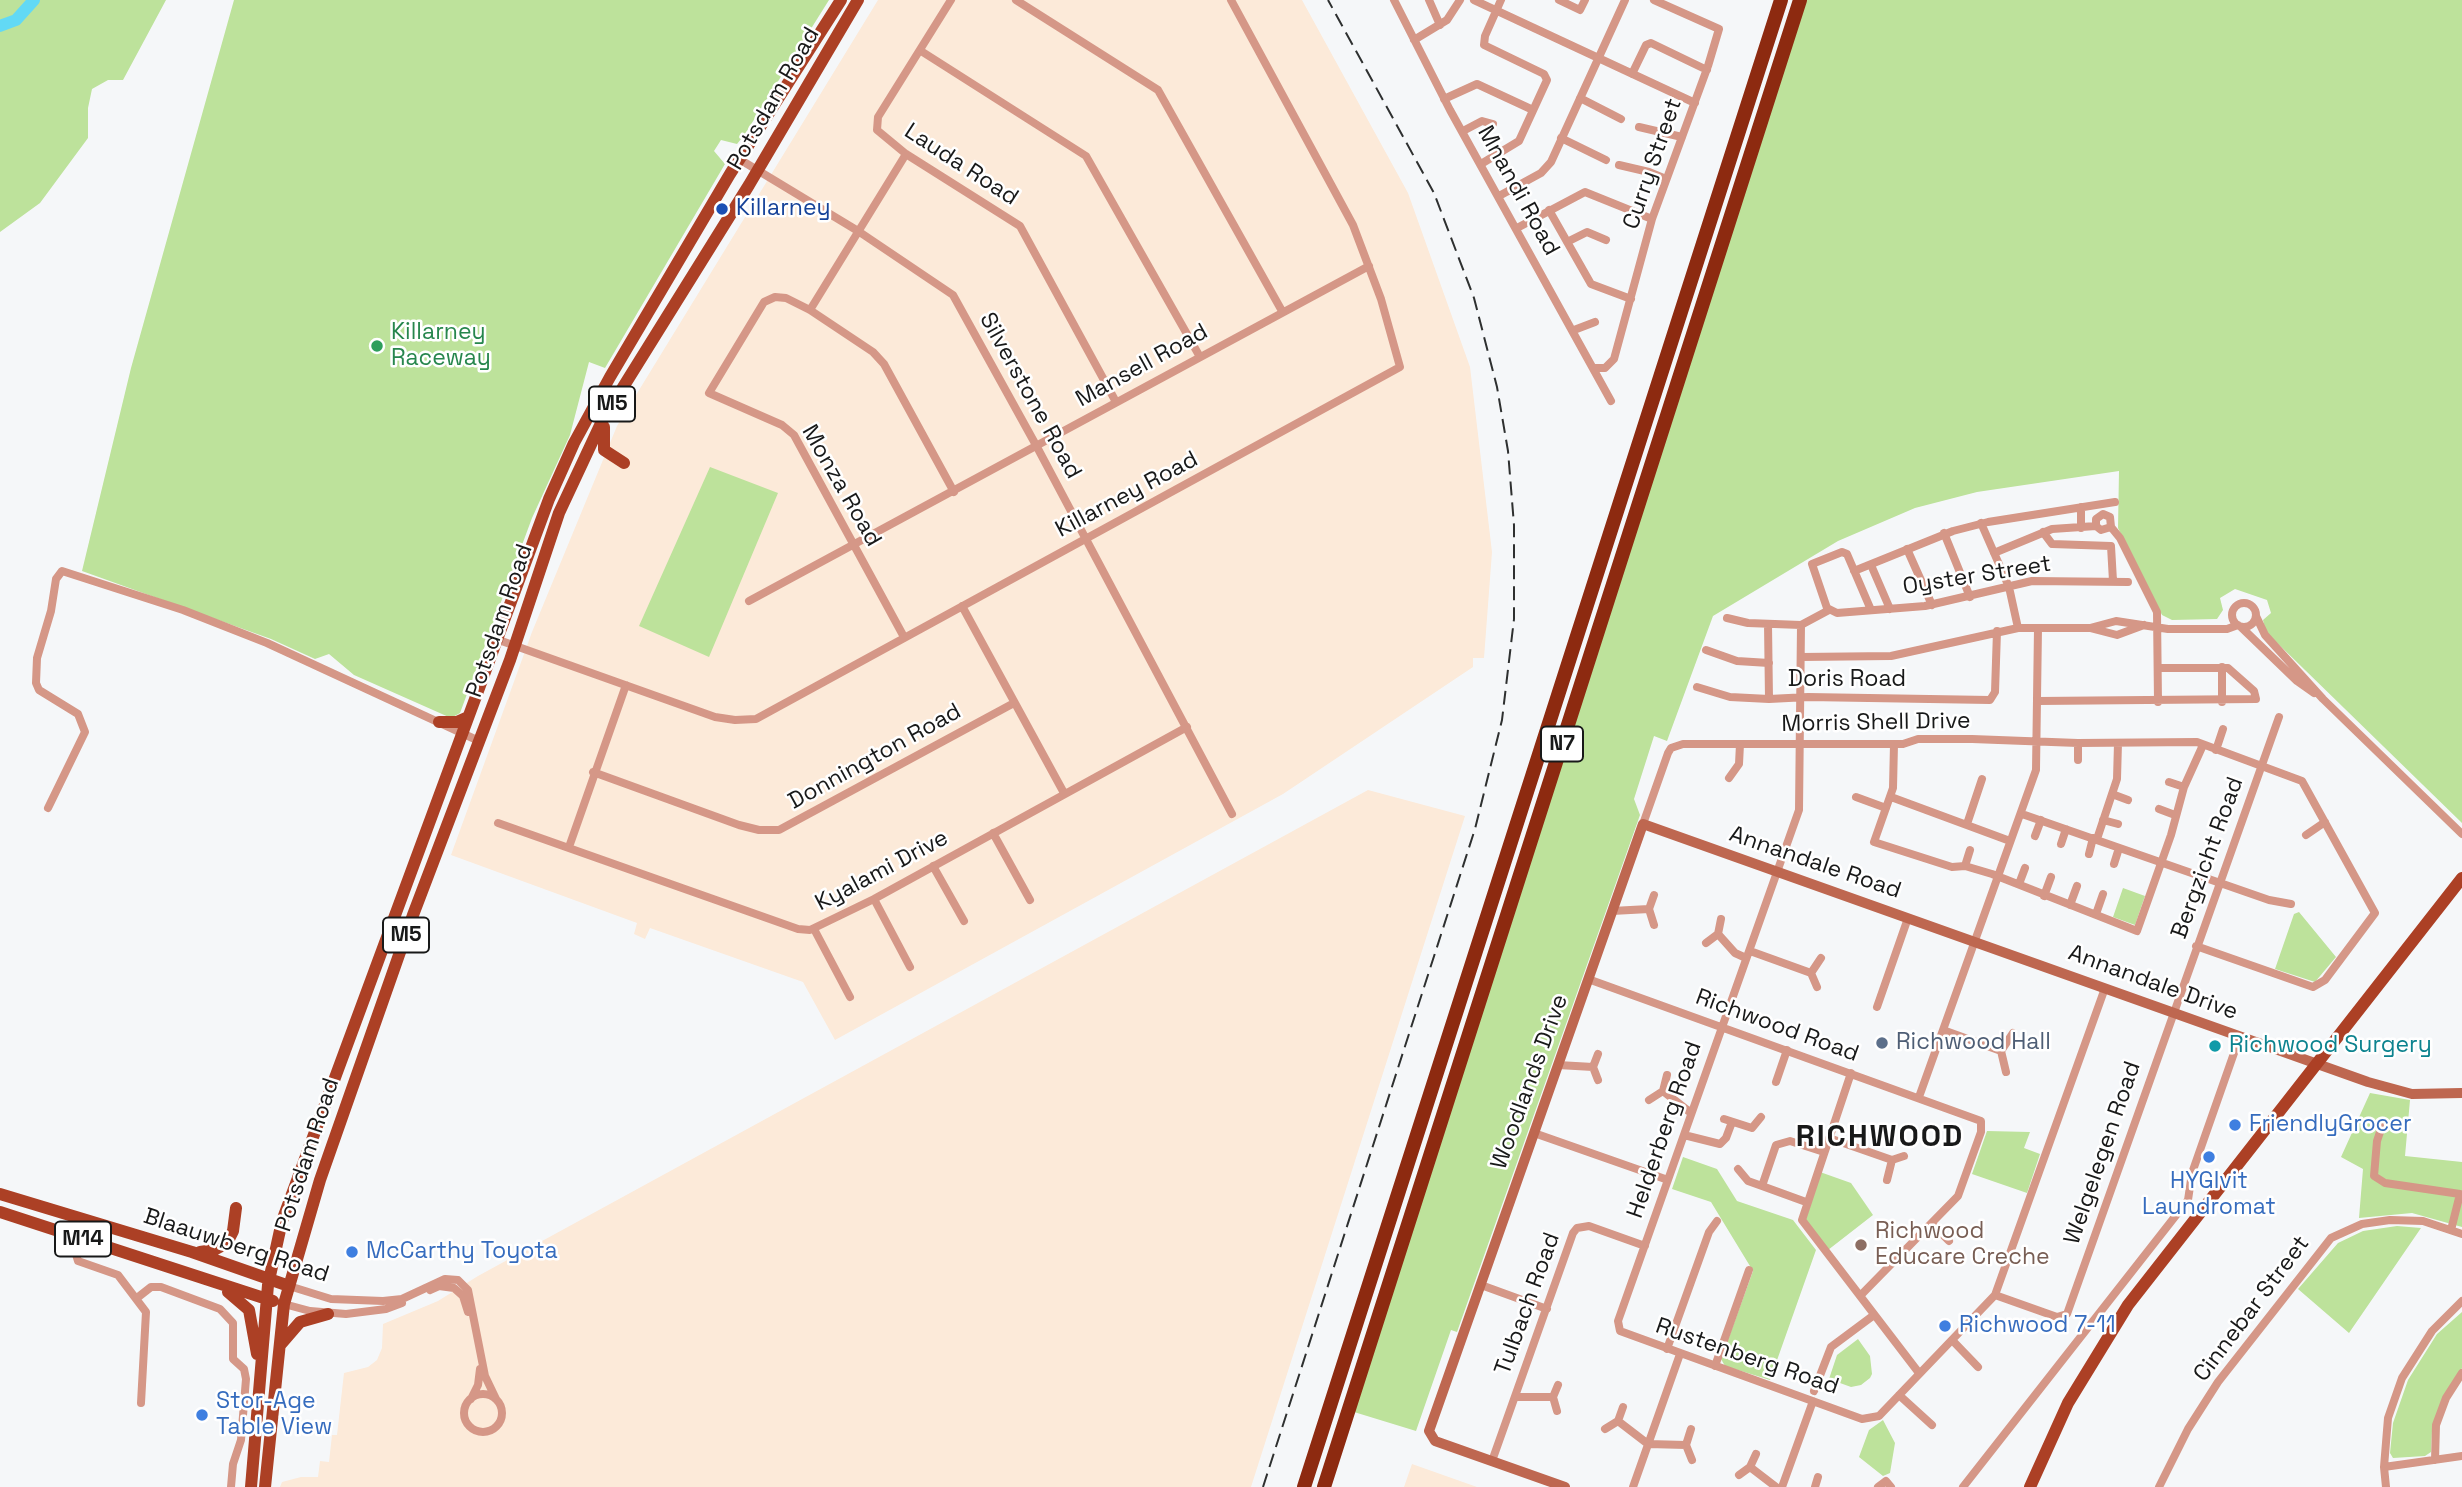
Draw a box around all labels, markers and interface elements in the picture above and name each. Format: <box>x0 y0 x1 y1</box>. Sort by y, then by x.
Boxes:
street label: Potsdam Road <box>722 23 826 175</box>
street label: Curry Street <box>1618 95 1688 233</box>
street label: Lauda Road <box>899 118 1023 212</box>
street label: Mnandi Road <box>1471 121 1565 261</box>
place label: Killarney <box>736 195 831 223</box>
marker: Killarney <box>714 201 730 217</box>
street label: Silverstone Road <box>973 308 1087 484</box>
street label: Mansell Road <box>1071 318 1213 414</box>
place label: Killarney Raceway <box>391 319 491 373</box>
marker: Killarney Raceway <box>369 338 385 354</box>
road number: M5 <box>589 386 635 422</box>
street label: Monza Road <box>795 420 887 552</box>
street label: Killarney Road <box>1051 446 1203 544</box>
street label: Potsdam Road <box>461 541 539 701</box>
street label: Oyster Street <box>1901 551 2053 601</box>
street label: Doris Road <box>1788 666 1906 694</box>
street label: Donnington Road <box>784 698 966 816</box>
street label: Morris Shell Drive <box>1781 708 1971 738</box>
road number: N7 <box>1541 726 1583 762</box>
street label: Bergzicht Road <box>2166 773 2250 943</box>
street label: Annandale Road <box>1726 821 1904 905</box>
street label: Kyalami Drive <box>811 824 953 918</box>
road number: M5 <box>383 918 429 953</box>
street label: Annandale Drive <box>2065 940 2241 1026</box>
street label: Richwood Road <box>1692 984 1862 1068</box>
street label: Woodlands Drive <box>1486 991 1574 1173</box>
place label: Richwood Hall <box>1896 1029 2051 1057</box>
place label: Richwood Surgery <box>2229 1032 2432 1060</box>
marker: Richwood Hall <box>1874 1035 1890 1051</box>
street label: Helderberg Road <box>1622 1038 1708 1222</box>
marker: Richwood Surgery <box>2207 1038 2223 1054</box>
street label: Welgelegen Road <box>2059 1058 2147 1248</box>
street label: Potsdam Road <box>270 1075 346 1235</box>
place label: FriendlyGrocer <box>2249 1111 2412 1139</box>
marker: FriendlyGrocer <box>2227 1117 2243 1133</box>
district label: RICHWOOD <box>1797 1120 1963 1156</box>
marker: HYGIvit Laundromat <box>2201 1149 2217 1165</box>
place label: HYGIvit Laundromat <box>2142 1168 2276 1222</box>
street label: Blaauwberg Road <box>140 1203 332 1289</box>
place label: Richwood Educare Creche <box>1875 1218 2050 1272</box>
road number: M14 <box>55 1222 111 1256</box>
street label: Tulbach Road <box>1489 1229 1567 1379</box>
street label: Cinnebar Street <box>2188 1231 2316 1387</box>
marker: Richwood Educare Creche <box>1853 1237 1869 1253</box>
place label: McCarthy Toyota <box>366 1238 558 1266</box>
marker: McCarthy Toyota <box>344 1244 360 1260</box>
place label: Richwood 7-11 <box>1959 1312 2116 1340</box>
street label: Rustenberg Road <box>1652 1313 1842 1401</box>
marker: Richwood 7-11 <box>1937 1318 1953 1334</box>
place label: Stor-Age Table View <box>216 1388 332 1442</box>
marker: Stor-Age Table View <box>194 1407 210 1423</box>

